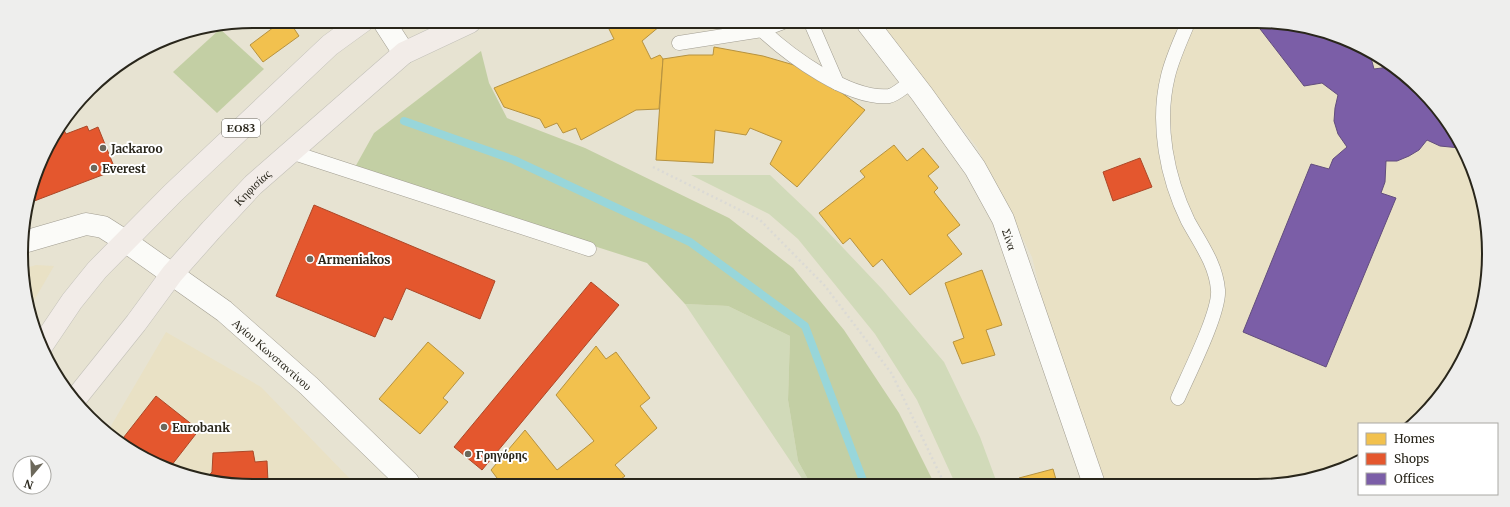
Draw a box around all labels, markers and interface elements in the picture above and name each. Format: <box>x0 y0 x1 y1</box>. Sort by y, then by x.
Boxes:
road number: ΕΟ83 <box>222 119 260 137</box>
place label: Jackaroo <box>110 141 163 156</box>
marker: Jackaroo <box>98 143 108 153</box>
place label: Everest <box>102 161 146 176</box>
marker: Everest <box>89 163 99 173</box>
street label: Κηφισίας <box>230 166 274 209</box>
street label: Σίνα <box>999 226 1021 253</box>
place label: Armeniakos <box>317 252 390 267</box>
marker: Armeniakos <box>305 254 315 264</box>
street label: Αγίου Κωνσταντίνου <box>230 315 316 393</box>
place label: Eurobank <box>172 420 230 435</box>
marker: Eurobank <box>159 422 169 432</box>
legend <box>1358 423 1498 495</box>
text: Homes <box>1394 431 1435 446</box>
place label: Γρηγόρης <box>476 447 528 462</box>
marker: Γρηγόρης <box>463 449 473 459</box>
text: Shops <box>1394 451 1429 466</box>
north arrow <box>12 455 52 495</box>
text: Offices <box>1394 471 1434 486</box>
text: N <box>22 476 35 492</box>

